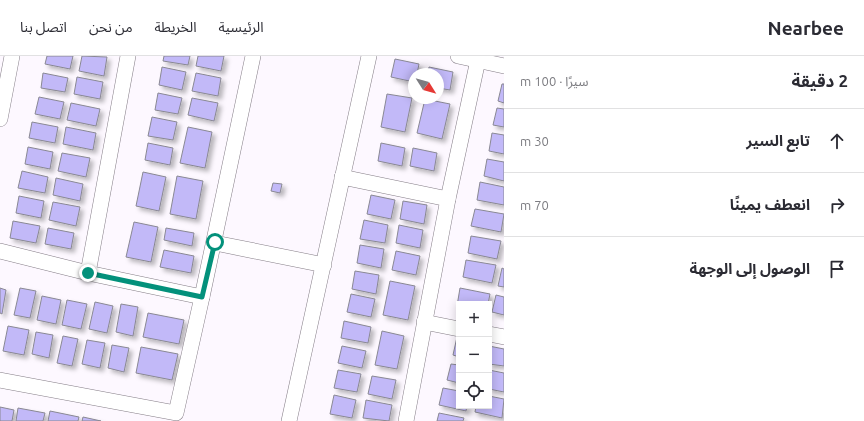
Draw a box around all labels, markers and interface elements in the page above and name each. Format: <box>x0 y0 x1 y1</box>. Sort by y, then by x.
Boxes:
text: Nearbee <box>767 17 844 39</box>
text: اتصل بنا <box>20 19 67 35</box>
text: من نحن <box>89 19 133 35</box>
text: الخريطة <box>155 19 197 35</box>
text: الرئيسية <box>219 19 264 35</box>
north arrow <box>408 68 444 104</box>
text: 2 دقيقة <box>792 71 848 90</box>
text: سيرًا · 100 m <box>520 74 588 88</box>
icon: ahead <box>826 130 848 152</box>
text: تابع السير <box>746 132 810 149</box>
text: 30 m <box>520 134 549 148</box>
icon: right <box>826 194 848 216</box>
text: انعطف يمينًا <box>730 196 810 213</box>
text: 70 m <box>520 198 549 212</box>
route start <box>206 233 224 251</box>
icon: arrive <box>826 258 848 280</box>
text: الوصول إلى الوجهة <box>690 260 810 277</box>
route end <box>79 264 97 282</box>
map controls <box>456 301 492 409</box>
button: + <box>456 301 492 337</box>
button: − <box>456 337 492 373</box>
button: locate <box>456 373 492 409</box>

